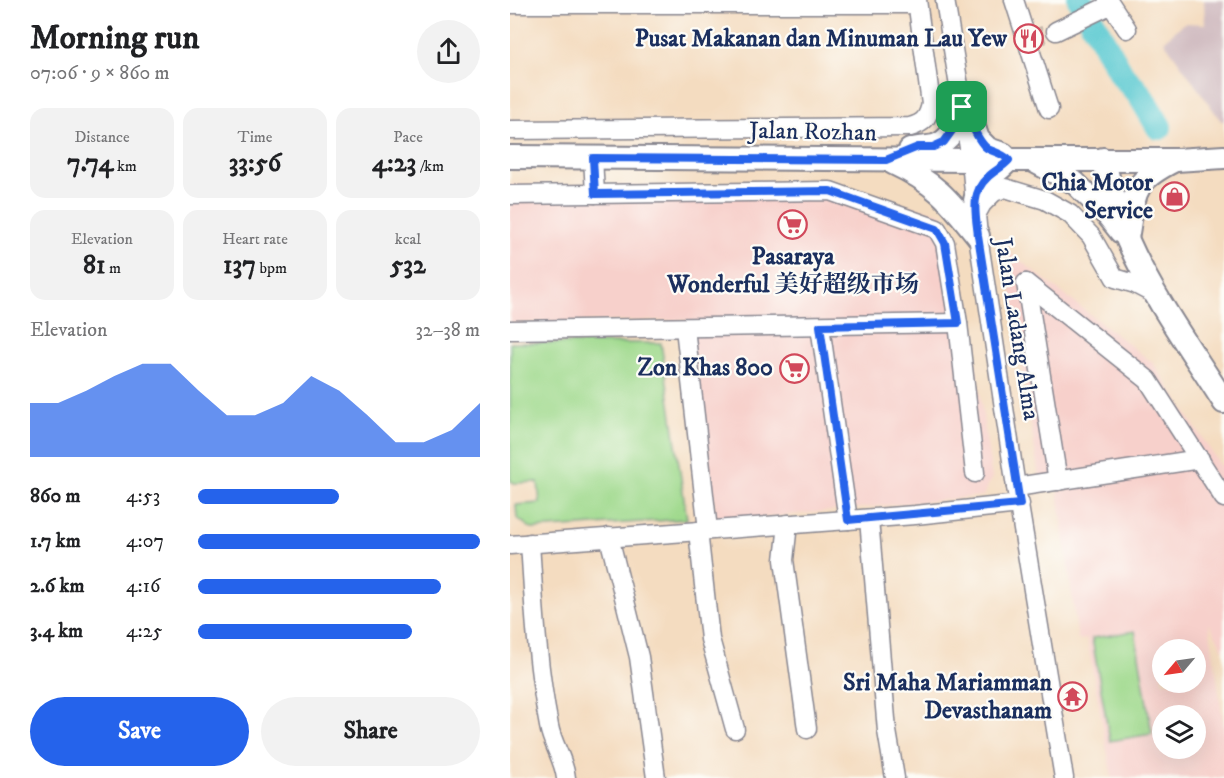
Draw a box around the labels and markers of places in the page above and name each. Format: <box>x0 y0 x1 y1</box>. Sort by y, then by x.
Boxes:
restaurant icon: Pusat Makanan dan Minuman Lau Yew <box>1012 23 1044 55</box>
place label: Pusat Makanan dan Minuman Lau Yew <box>635 24 1008 54</box>
pin <box>936 81 987 132</box>
place label: Chia Motor Service <box>1041 168 1154 226</box>
shop icon: Chia Motor Service <box>1158 181 1190 213</box>
supermarket icon: Pasaraya Wonderful 美好超级市场 <box>777 208 809 240</box>
place label: Pasaraya Wonderful 美好超级市场 <box>666 242 919 300</box>
supermarket icon: Zon Khas 800 <box>778 352 810 384</box>
place label: Zon Khas 800 <box>638 353 773 383</box>
place label: Sri Maha Mariamman Devasthanam <box>843 668 1052 726</box>
temple icon: Sri Maha Mariamman Devasthanam <box>1057 681 1089 713</box>

